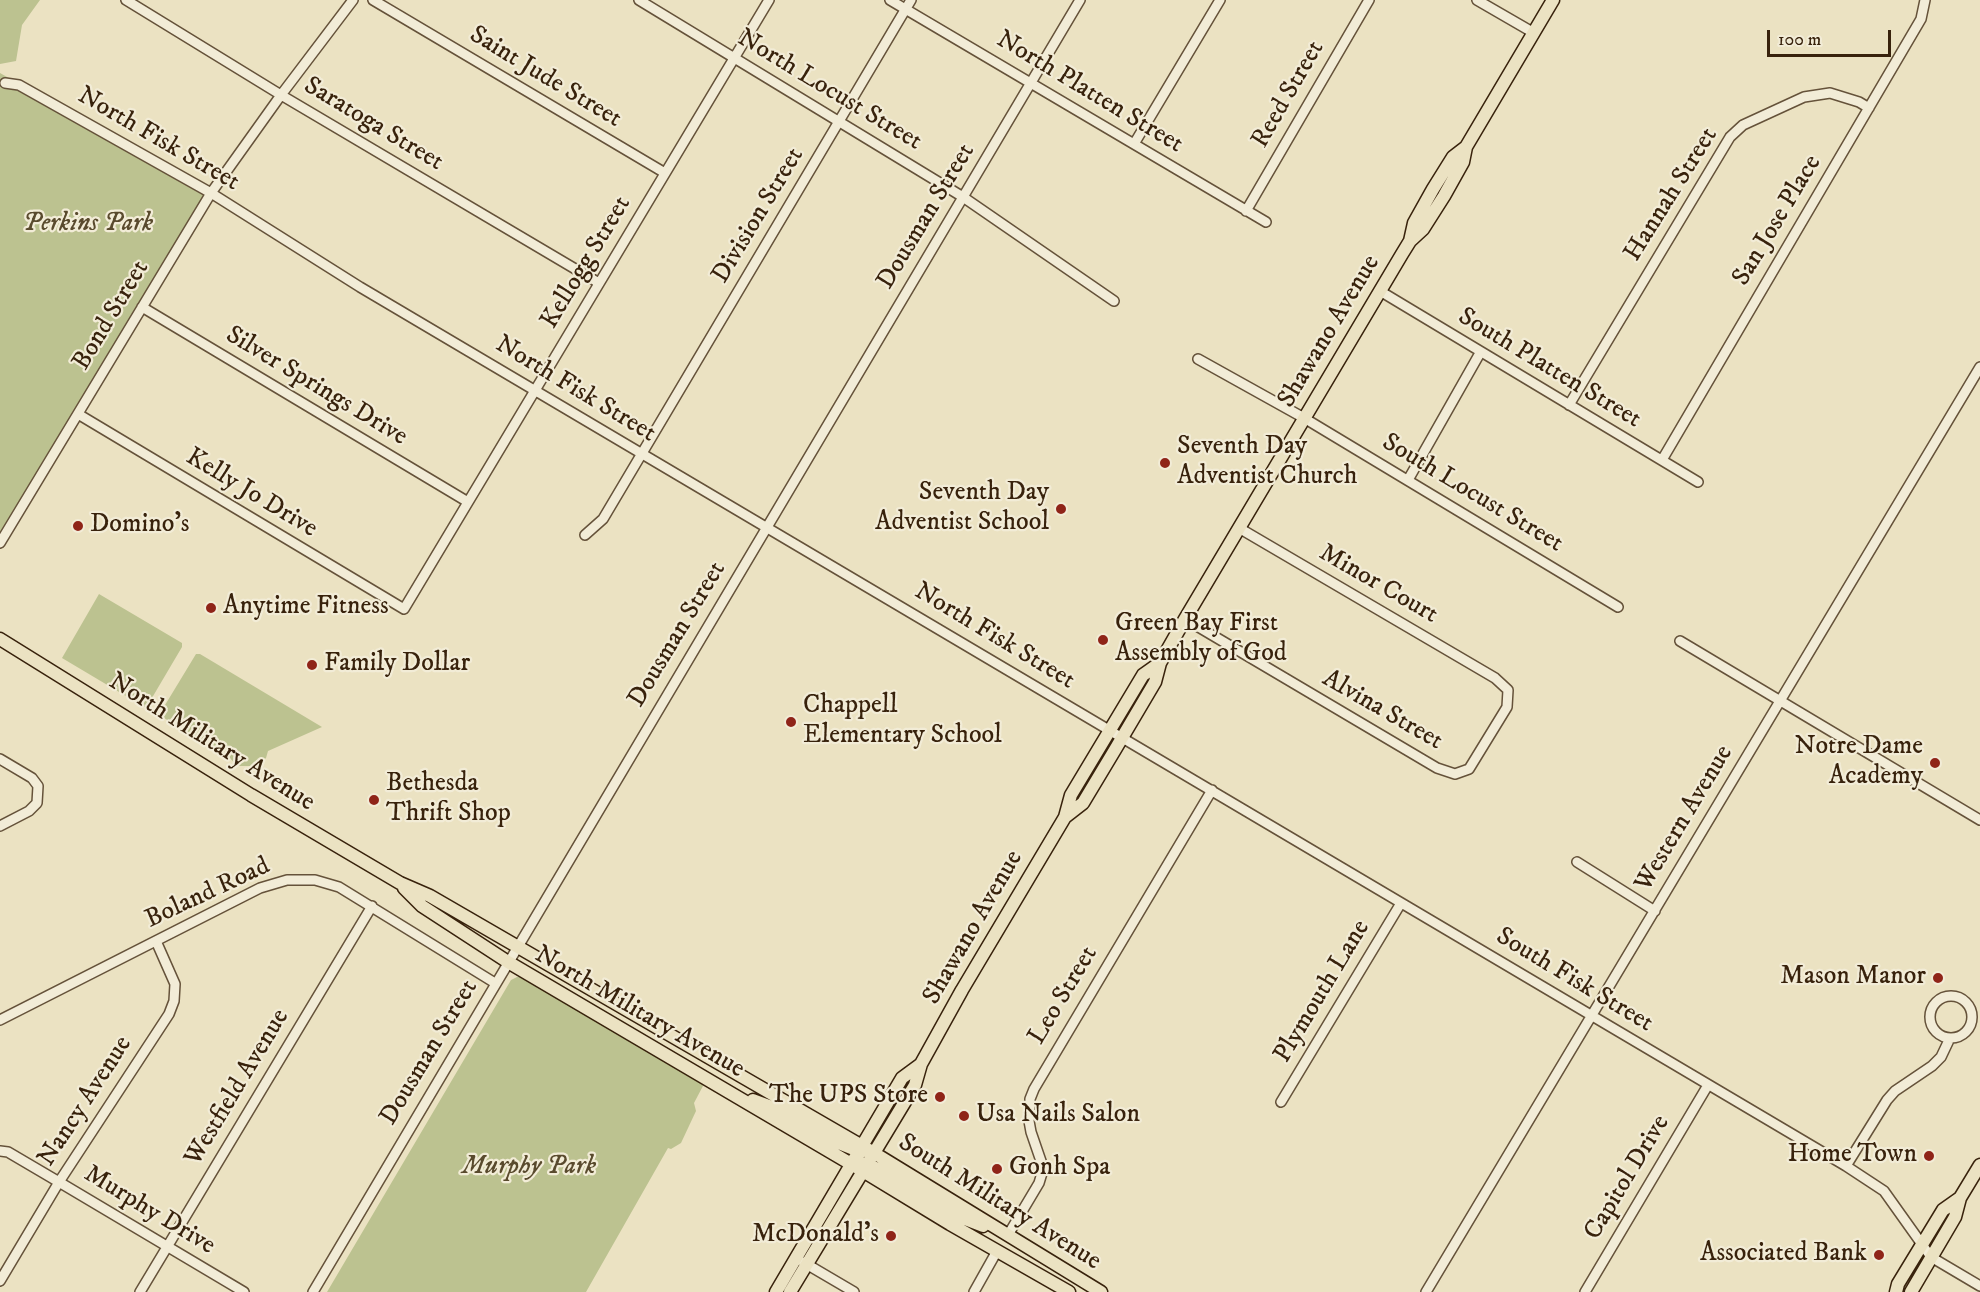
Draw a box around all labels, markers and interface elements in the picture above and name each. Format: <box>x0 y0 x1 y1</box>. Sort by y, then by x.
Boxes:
scale bar <box>1770 18 1894 56</box>
street label: Saint Jude Street <box>463 20 627 136</box>
street label: North Locust Street <box>731 24 927 158</box>
street label: North Platten Street <box>990 25 1188 161</box>
text: 100 m <box>1778 29 1821 51</box>
street label: Reed Street <box>1246 36 1332 154</box>
street label: Saratoga Street <box>298 71 448 179</box>
street label: North Fisk Street <box>71 81 245 199</box>
street label: Hannah Street <box>1619 122 1725 268</box>
street label: Dousman Street <box>871 138 983 296</box>
street label: Division Street <box>706 142 812 290</box>
street label: San Jose Place <box>1727 150 1829 292</box>
street label: Kellogg Street <box>535 191 639 335</box>
park label: Perkins Park <box>23 209 153 241</box>
street label: Shawano Avenue <box>1272 250 1388 414</box>
street label: Bond Street <box>67 255 157 377</box>
street label: South Platten Street <box>1452 302 1646 436</box>
street label: Silver Springs Drive <box>219 320 413 454</box>
street label: North Fisk Street <box>489 330 661 450</box>
street label: South Locust Street <box>1376 428 1568 560</box>
place label: Seventh Day Adventist Church <box>1177 432 1357 494</box>
street label: Kelly Jo Drive <box>180 443 322 545</box>
marker: Seventh Day Adventist Church <box>1158 456 1172 470</box>
place label: Seventh Day Adventist School <box>875 478 1049 540</box>
marker: Seventh Day Adventist School <box>1054 502 1068 516</box>
place label: Domino's <box>90 510 189 542</box>
marker: Domino's <box>71 519 85 533</box>
street label: Minor Court <box>1313 538 1443 632</box>
street label: Dousman Street <box>622 556 734 714</box>
street label: North Fisk Street <box>908 577 1080 697</box>
place label: Anytime Fitness <box>223 592 389 624</box>
marker: Anytime Fitness <box>204 601 218 615</box>
place label: Green Bay First Assembly of God <box>1115 609 1287 670</box>
marker: Green Bay First Assembly of God <box>1096 633 1110 647</box>
place label: Family Dollar <box>324 649 470 681</box>
marker: Family Dollar <box>305 658 319 672</box>
street label: Alvina Street <box>1316 664 1448 758</box>
street label: North Military Avenue <box>102 667 320 819</box>
place label: Chappell Elementary School <box>803 691 1002 752</box>
marker: Chappell Elementary School <box>784 715 798 729</box>
place label: Notre Dame Academy <box>1795 732 1923 794</box>
street label: Western Avenue <box>1629 740 1741 898</box>
marker: Notre Dame Academy <box>1928 756 1942 770</box>
place label: Bethesda Thrift Shop <box>386 769 511 831</box>
marker: Bethesda Thrift Shop <box>367 793 381 807</box>
street label: Shawano Avenue <box>917 845 1031 1011</box>
street label: Boland Road <box>141 852 275 936</box>
street label: Plymouth Lane <box>1268 915 1378 1069</box>
street label: South Fisk Street <box>1490 922 1658 1040</box>
street label: North Military Avenue <box>528 940 750 1086</box>
street label: Leo Street <box>1023 941 1105 1051</box>
place label: Mason Manor <box>1780 962 1926 994</box>
marker: Mason Manor <box>1931 971 1945 985</box>
street label: Dousman Street <box>374 974 486 1132</box>
street label: Westfield Avenue <box>179 1004 297 1172</box>
street label: Nancy Avenue <box>32 1031 140 1173</box>
place label: The UPS Store <box>769 1081 928 1113</box>
marker: The UPS Store <box>933 1090 947 1104</box>
place label: Usa Nails Salon <box>976 1100 1140 1132</box>
marker: Usa Nails Salon <box>957 1109 971 1123</box>
street label: Capitol Drive <box>1579 1110 1677 1246</box>
street label: South Military Avenue <box>892 1128 1106 1278</box>
place label: Home Town <box>1787 1140 1917 1172</box>
marker: Home Town <box>1922 1149 1936 1163</box>
park label: Murphy Park <box>462 1152 596 1184</box>
place label: Gonh Spa <box>1009 1153 1110 1185</box>
street label: Murphy Drive <box>78 1160 220 1262</box>
marker: Gonh Spa <box>990 1162 1004 1176</box>
place label: McDonald's <box>752 1220 879 1252</box>
marker: McDonald's <box>884 1229 898 1243</box>
place label: Associated Bank <box>1700 1239 1867 1271</box>
marker: Associated Bank <box>1872 1248 1886 1262</box>

